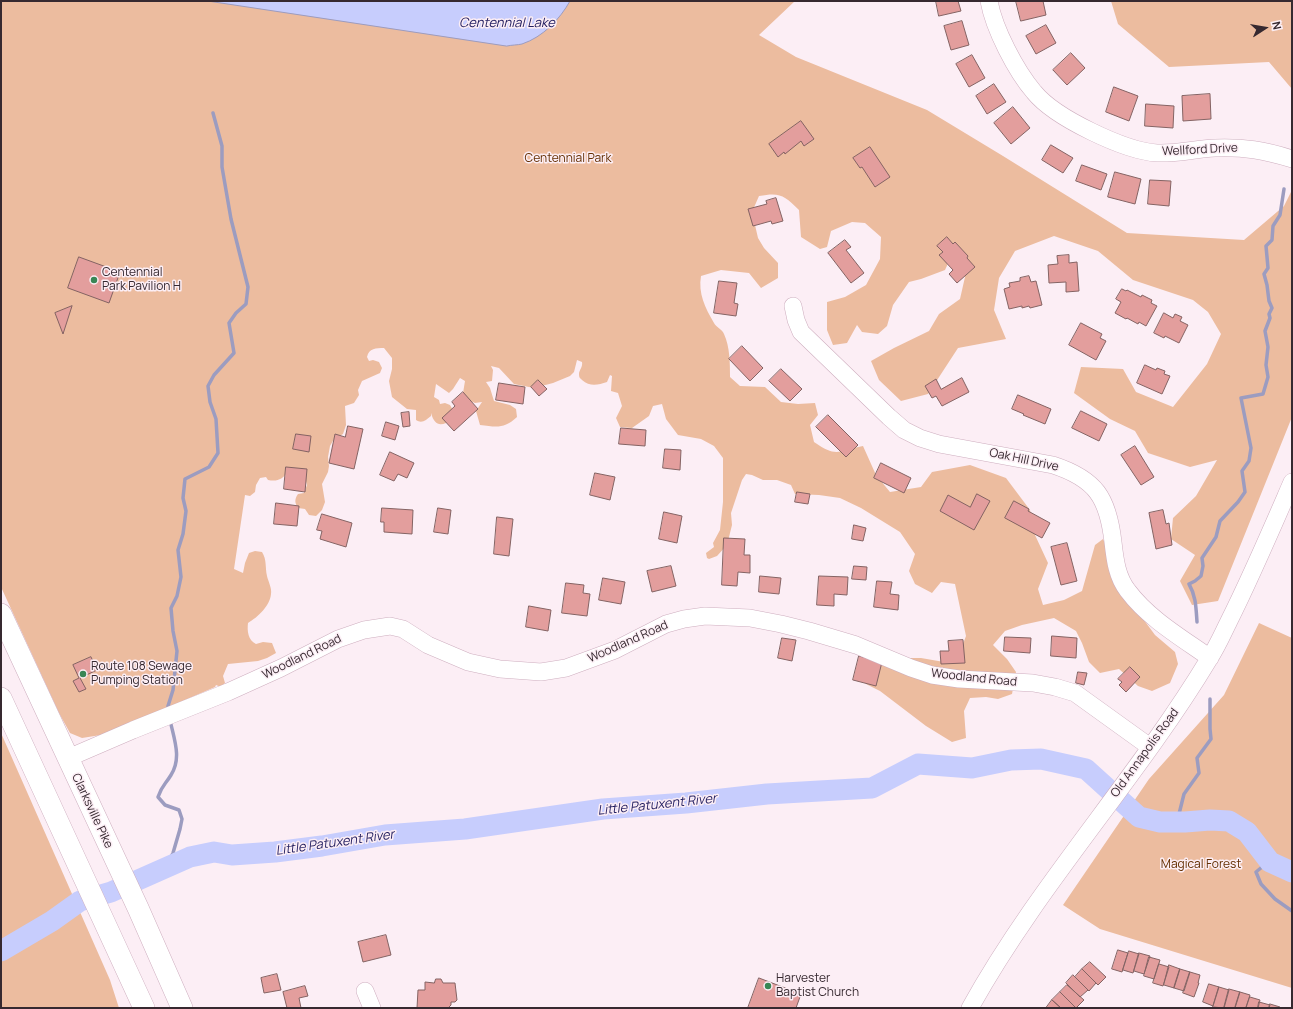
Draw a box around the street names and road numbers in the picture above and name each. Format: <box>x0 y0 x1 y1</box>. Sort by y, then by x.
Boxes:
street label: Wellford Drive <box>1162 141 1238 159</box>
street label: Oak Hill Drive <box>988 446 1060 474</box>
street label: Woodland Road <box>586 618 670 666</box>
street label: Woodland Road <box>260 632 344 682</box>
street label: Woodland Road <box>930 666 1018 690</box>
street label: Old Annapolis Road <box>1108 706 1182 800</box>
street label: Clarksville Pike <box>68 771 116 851</box>

